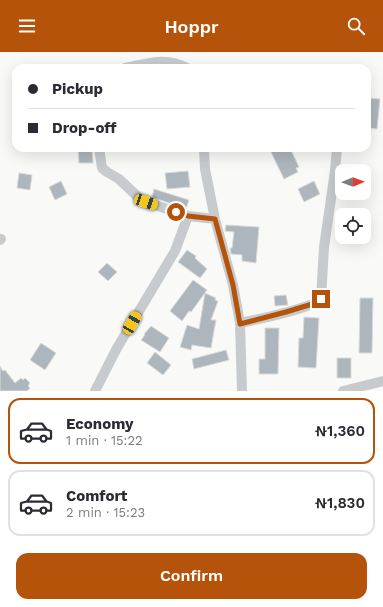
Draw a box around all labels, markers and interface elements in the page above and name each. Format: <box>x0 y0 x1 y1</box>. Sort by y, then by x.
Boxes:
icon: menu <box>16 15 38 37</box>
icon: search <box>345 15 367 37</box>
text: Hoppr <box>164 16 219 37</box>
text: Pickup <box>52 80 103 98</box>
text: Drop-off <box>52 119 117 137</box>
north arrow <box>335 164 371 200</box>
map controls <box>335 164 371 244</box>
car <box>133 193 159 211</box>
route start <box>167 203 185 221</box>
button: locate <box>335 208 371 244</box>
route end <box>312 290 330 308</box>
car <box>121 310 143 336</box>
icon: car <box>18 413 54 449</box>
text: Economy <box>66 415 133 433</box>
text: ₦1,360 <box>315 422 365 440</box>
text: 1 min · 15:22 <box>66 433 143 448</box>
icon: car <box>18 485 54 521</box>
text: Comfort <box>66 487 127 505</box>
text: ₦1,830 <box>315 494 365 512</box>
text: 2 min · 15:23 <box>66 505 145 520</box>
button: Confirm <box>16 553 367 599</box>

